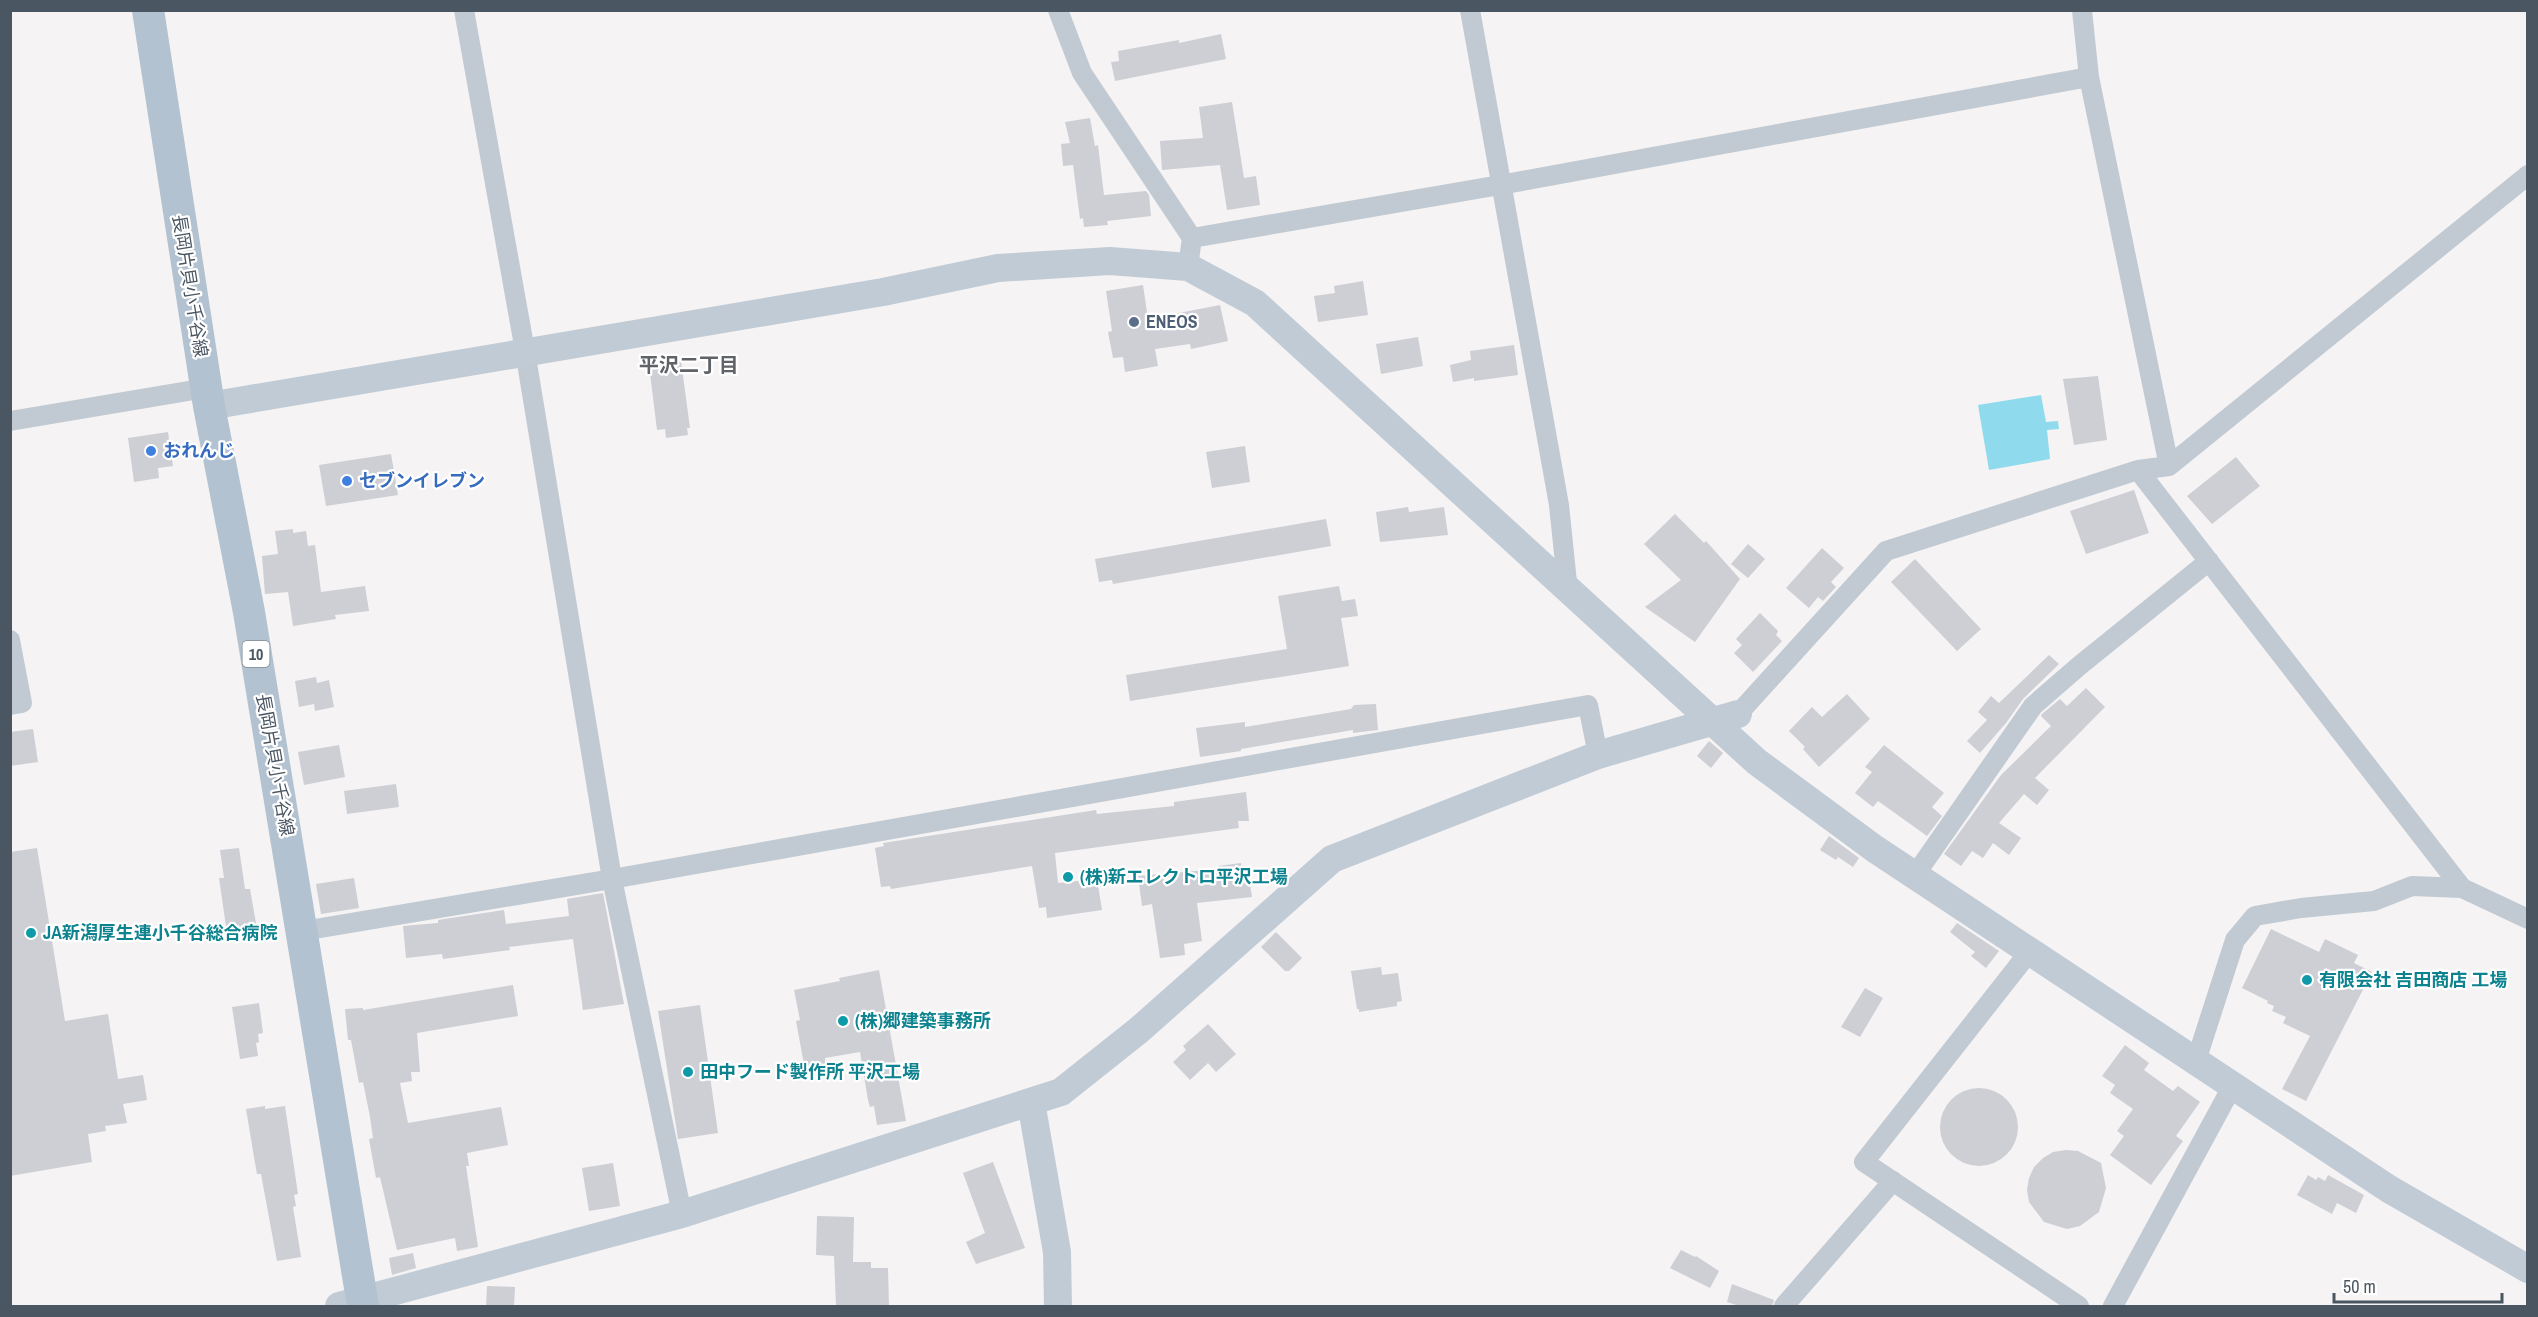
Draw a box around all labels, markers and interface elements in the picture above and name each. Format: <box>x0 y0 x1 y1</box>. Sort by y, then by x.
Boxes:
street label: 長岡片貝小千谷線 <box>167 213 214 359</box>
place label: ENEOS <box>1146 309 1198 334</box>
marker: ENEOS <box>1127 315 1141 329</box>
district label: 平沢二丁目 <box>639 351 739 378</box>
place label: おれんじ <box>163 438 235 463</box>
marker: おれんじ <box>144 444 158 458</box>
place label: セブンイレブン <box>359 468 485 493</box>
marker: セブンイレブン <box>340 474 354 488</box>
road number: 10 <box>242 641 270 667</box>
street label: 長岡片貝小千谷線 <box>251 692 300 838</box>
place label: (株)新エレクトロ平沢工場 <box>1080 864 1288 889</box>
marker: (株)新エレクトロ平沢工場 <box>1061 870 1075 884</box>
place label: JA新潟厚生連小千谷総合病院 <box>43 920 278 945</box>
marker: JA新潟厚生連小千谷総合病院 <box>24 926 38 940</box>
place label: 有限会社 吉田商店 工場 <box>2319 967 2507 992</box>
marker: 有限会社 吉田商店 工場 <box>2300 973 2314 987</box>
place label: (株)郷建築事務所 <box>855 1008 991 1033</box>
marker: (株)郷建築事務所 <box>836 1014 850 1028</box>
place label: 田中フード製作所 平沢工場 <box>700 1059 920 1084</box>
marker: 田中フード製作所 平沢工場 <box>681 1065 695 1079</box>
scale bar <box>2334 1266 2502 1304</box>
text: 50 m <box>2343 1274 2376 1299</box>

